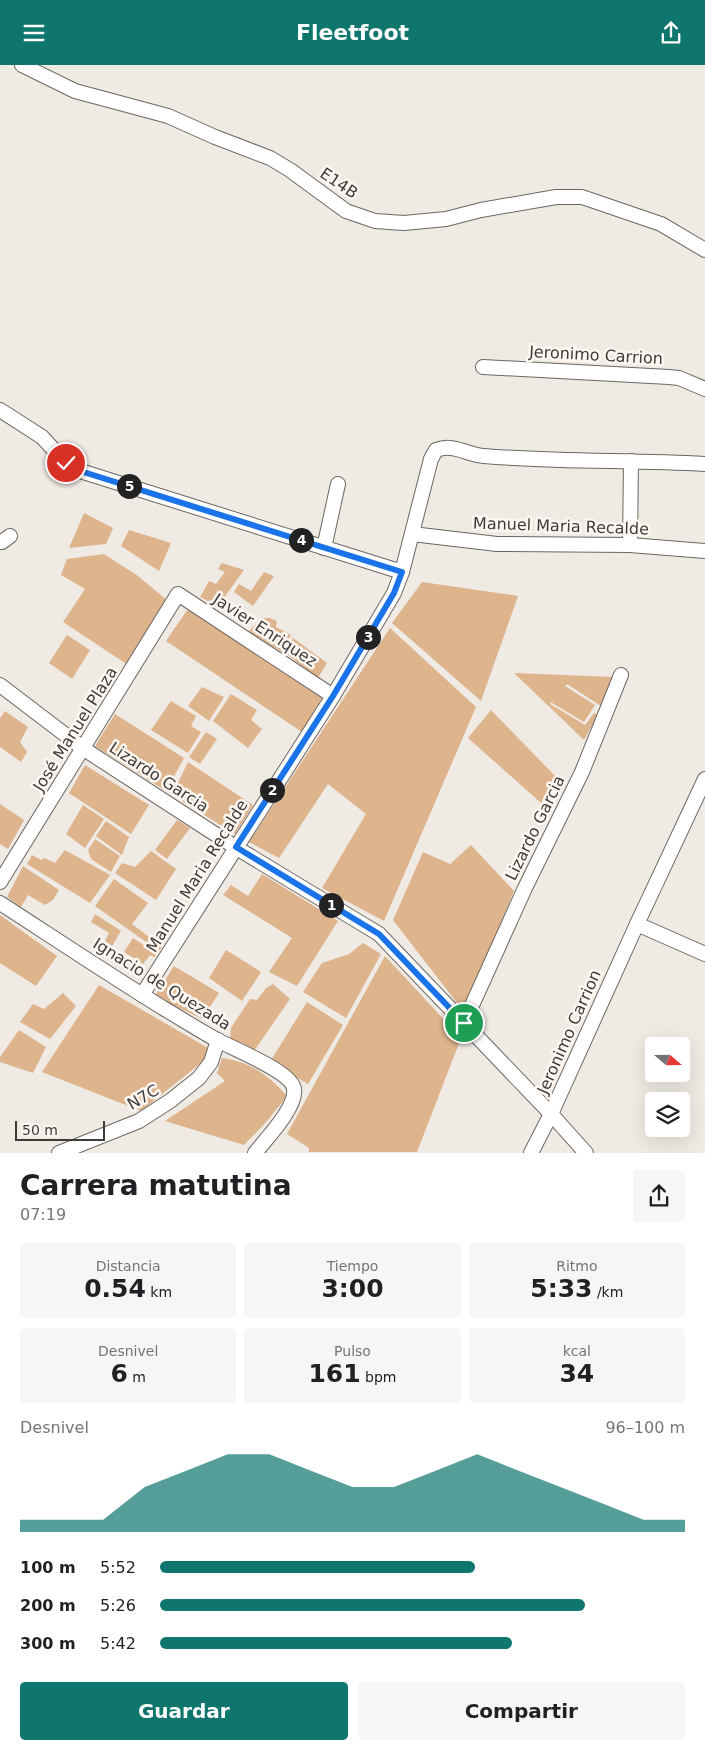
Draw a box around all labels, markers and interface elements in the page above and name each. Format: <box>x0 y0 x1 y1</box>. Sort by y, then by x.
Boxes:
icon: menu <box>20 19 48 47</box>
icon: share <box>657 19 685 47</box>
text: Fleetfoot <box>296 20 409 45</box>
street label: E14B <box>317 164 361 202</box>
street label: Jeronimo Carrion <box>528 342 663 368</box>
pin <box>45 442 87 484</box>
icon: check <box>52 449 80 477</box>
pin: 5 <box>116 473 142 499</box>
text: 5 <box>125 478 134 494</box>
street label: Manuel Maria Recalde <box>473 513 649 539</box>
pin: 4 <box>288 527 314 553</box>
text: 4 <box>297 532 306 548</box>
street label: Javier Enriquez <box>209 589 320 671</box>
pin: 3 <box>356 625 380 649</box>
text: 3 <box>364 629 373 645</box>
street label: José Manuel Plaza <box>28 663 121 796</box>
street label: Lizardo Garcia <box>106 738 212 816</box>
street label: Lizardo Garcia <box>501 772 569 884</box>
pin: 2 <box>260 777 284 803</box>
text: 2 <box>268 782 277 798</box>
street label: Manuel Maria Recalde <box>142 796 252 956</box>
pin: 1 <box>318 893 344 917</box>
text: 1 <box>327 897 336 913</box>
street label: Ignacio de Quezada <box>90 934 234 1034</box>
street label: Jeronimo Carrion <box>533 967 605 1098</box>
pin <box>443 1002 485 1044</box>
icon: arrive <box>450 1009 478 1037</box>
north arrow <box>645 1037 690 1083</box>
map controls <box>645 1037 690 1137</box>
street label: N7C <box>124 1080 162 1114</box>
button: layers <box>645 1092 690 1137</box>
scale bar <box>15 1117 105 1141</box>
text: 50 m <box>22 1122 58 1138</box>
text: Carrera matutina <box>20 1169 292 1202</box>
button: share <box>633 1170 685 1222</box>
text: 07:19 <box>20 1205 66 1224</box>
text: Distancia <box>96 1258 161 1274</box>
text: Tiempo <box>327 1258 378 1274</box>
text: Ritmo <box>556 1258 597 1274</box>
text: 0.54 <box>84 1274 146 1303</box>
text: 3:00 <box>321 1274 384 1303</box>
text: 5:33 <box>530 1274 592 1303</box>
text: km <box>146 1284 172 1300</box>
text: /km <box>592 1284 623 1300</box>
text: Desnivel <box>98 1343 158 1359</box>
text: Pulso <box>334 1343 371 1359</box>
text: kcal <box>563 1343 591 1359</box>
text: 6 <box>110 1359 128 1388</box>
text: 161 <box>308 1359 361 1388</box>
text: 34 <box>559 1359 594 1388</box>
text: m <box>128 1369 146 1385</box>
text: bpm <box>361 1369 397 1385</box>
text: Desnivel <box>20 1418 89 1437</box>
text: 96–100 m <box>605 1418 685 1437</box>
text: 100 m <box>20 1558 76 1577</box>
text: 5:52 <box>100 1558 136 1577</box>
text: 200 m <box>20 1596 76 1615</box>
text: 5:26 <box>100 1596 136 1615</box>
text: 300 m <box>20 1634 76 1653</box>
text: 5:42 <box>100 1634 136 1653</box>
button: Guardar <box>20 1682 348 1740</box>
button: Compartir <box>358 1682 685 1740</box>

